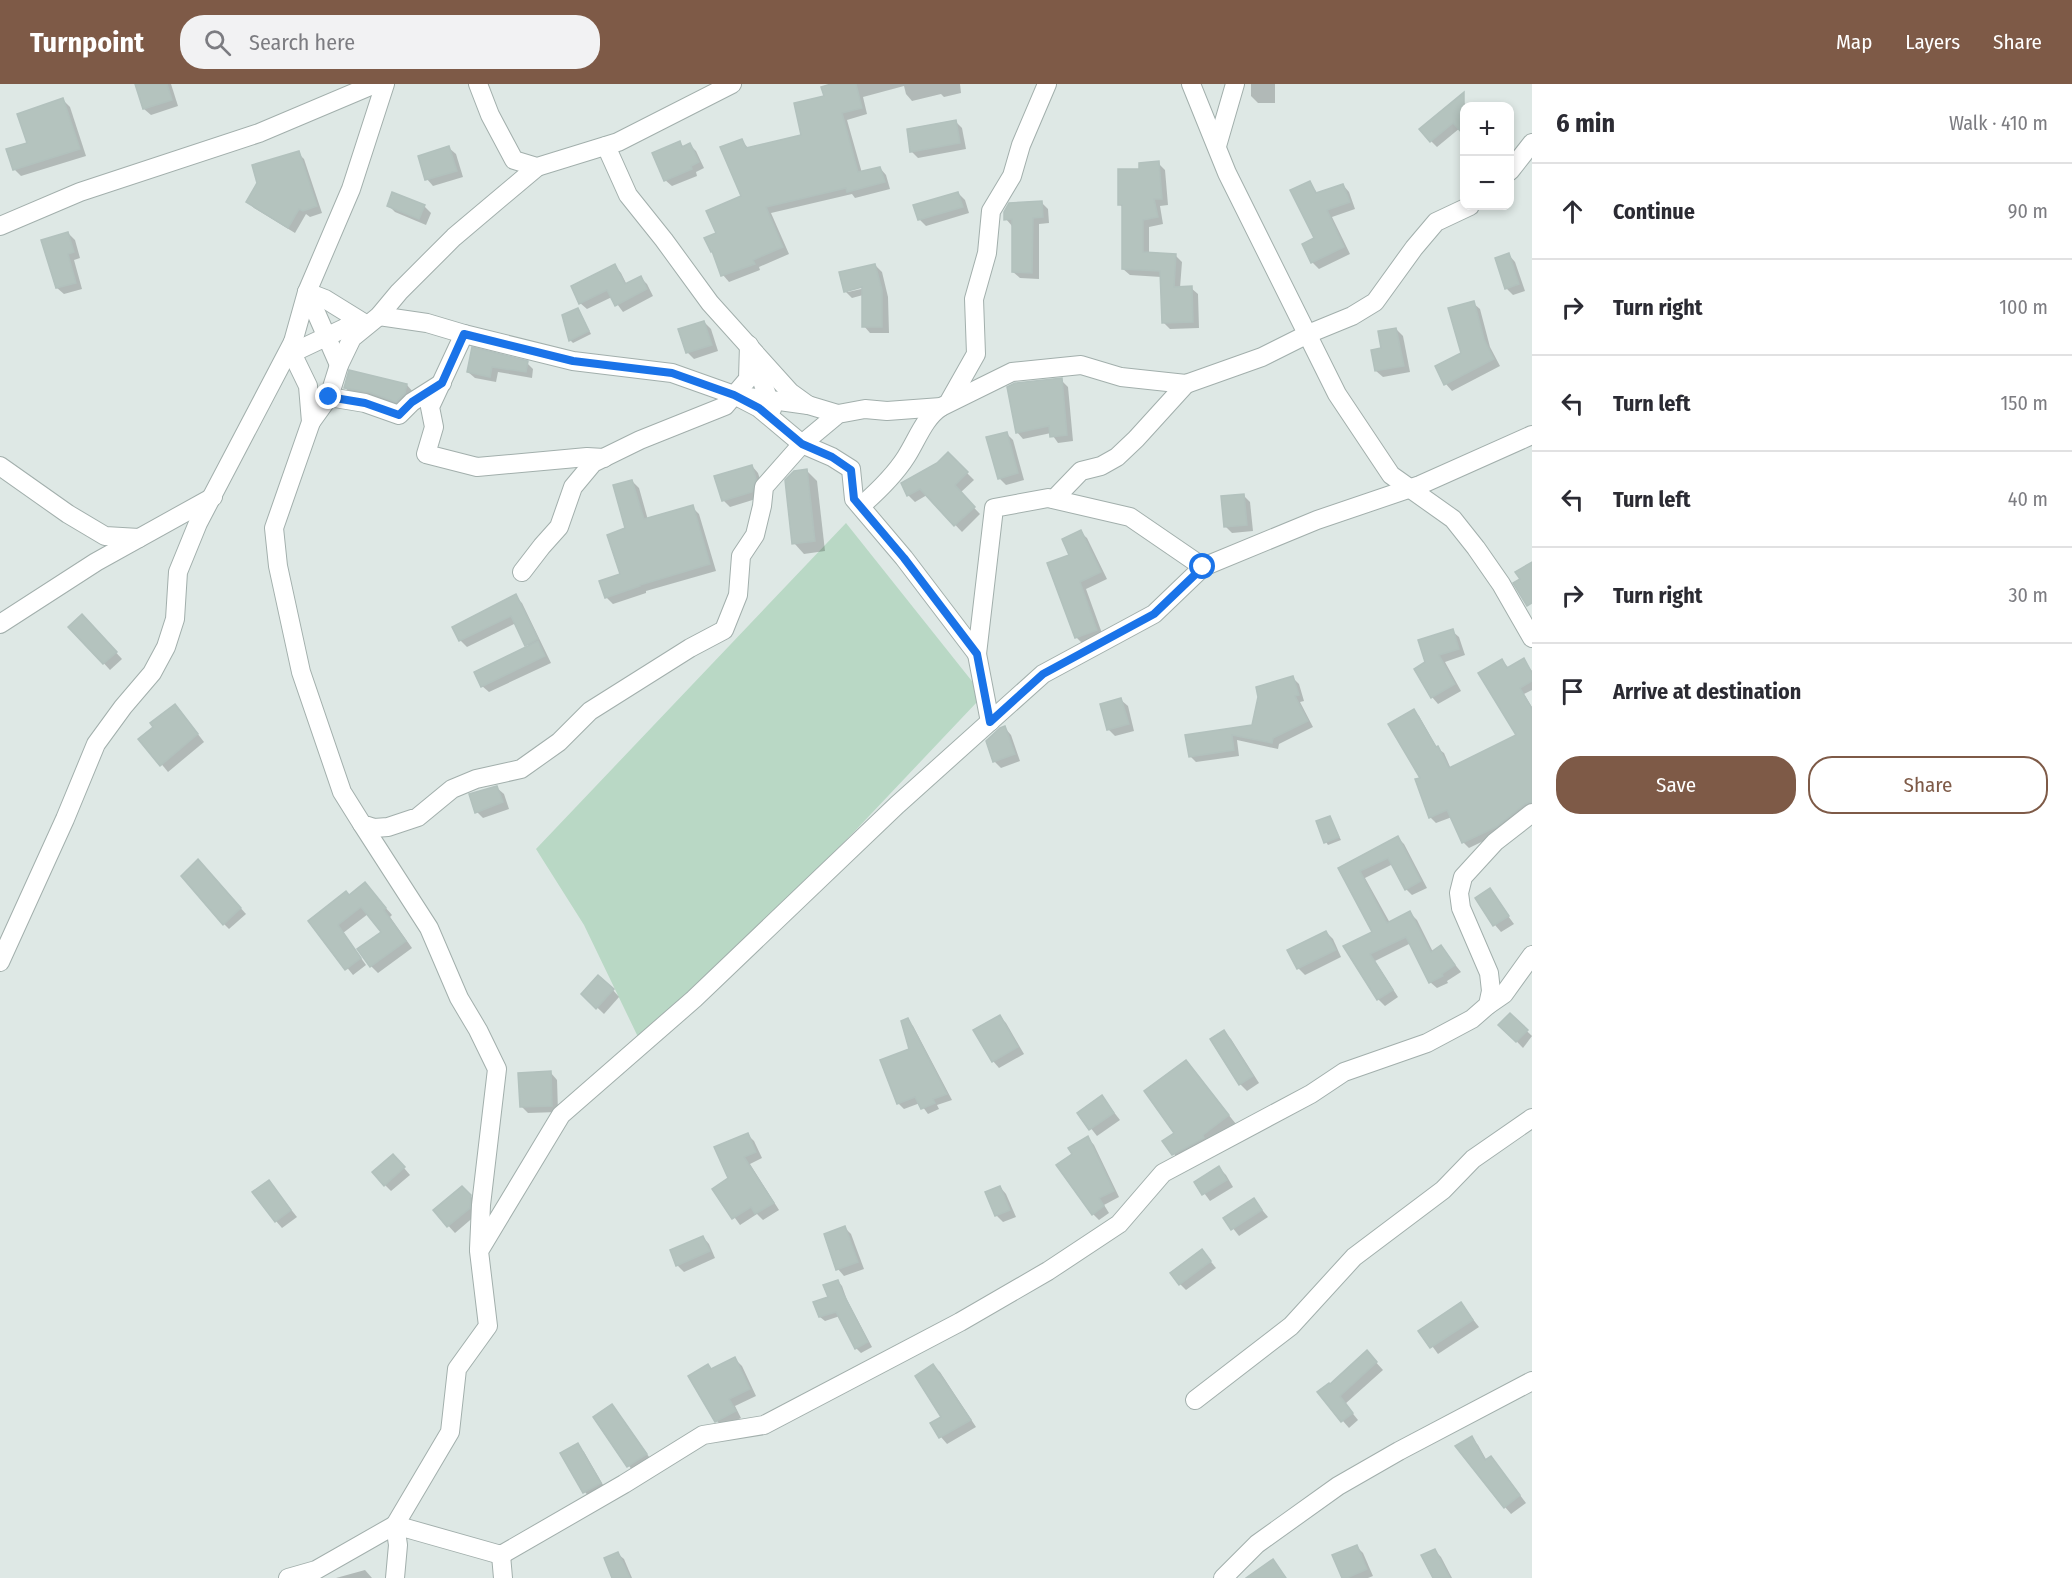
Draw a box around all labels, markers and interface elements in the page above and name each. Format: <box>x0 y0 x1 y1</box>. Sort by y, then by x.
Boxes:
search box <box>180 15 600 69</box>
text: Turnpoint <box>30 26 144 59</box>
icon: search <box>201 26 234 59</box>
text: Search here <box>249 29 355 56</box>
text: Map <box>1836 29 1872 55</box>
text: Layers <box>1905 29 1960 55</box>
text: Share <box>1993 29 2042 55</box>
map controls <box>1460 102 1514 210</box>
button: + <box>1460 102 1514 156</box>
text: 6 min <box>1556 108 1615 139</box>
text: Walk · 410 m <box>1949 111 2048 135</box>
button: − <box>1460 156 1514 210</box>
icon: ahead <box>1556 195 1589 228</box>
text: Continue <box>1613 198 1695 225</box>
text: 90 m <box>2008 199 2048 223</box>
icon: right <box>1556 291 1589 324</box>
text: Turn right <box>1613 294 1702 321</box>
text: 100 m <box>1999 295 2048 319</box>
route end <box>315 383 341 409</box>
icon: left <box>1556 387 1589 420</box>
text: Turn left <box>1613 390 1691 417</box>
text: 150 m <box>2001 391 2048 415</box>
icon: left <box>1556 483 1589 516</box>
text: Turn left <box>1613 486 1691 513</box>
text: 40 m <box>2008 487 2048 511</box>
route start <box>1189 553 1215 579</box>
icon: right <box>1556 579 1589 612</box>
text: Turn right <box>1613 582 1702 609</box>
text: 30 m <box>2008 583 2048 607</box>
icon: arrive <box>1556 675 1589 708</box>
text: Arrive at destination <box>1613 678 1801 705</box>
button: Save <box>1556 756 1796 814</box>
button: Share <box>1808 756 2048 814</box>

